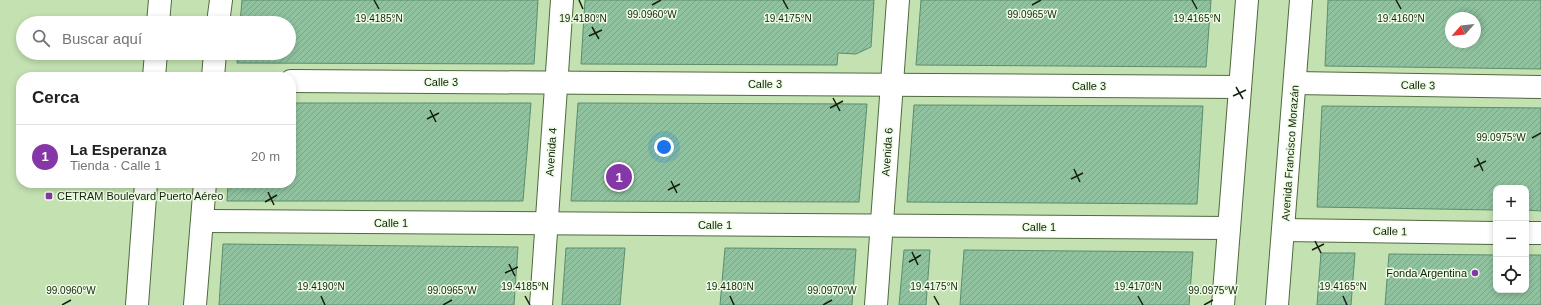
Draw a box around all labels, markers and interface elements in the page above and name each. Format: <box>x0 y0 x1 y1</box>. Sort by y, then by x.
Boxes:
text: 99.0960°W <box>627 9 677 20</box>
text: 99.0965°W <box>1007 9 1057 20</box>
north arrow <box>1445 12 1481 48</box>
text: 19.4185°N <box>355 13 403 24</box>
text: 19.4180°N <box>559 13 607 24</box>
text: 19.4175°N <box>764 13 812 24</box>
text: 19.4165°N <box>1173 13 1221 24</box>
text: 19.4160°N <box>1377 13 1425 24</box>
search box <box>16 16 296 60</box>
icon: search <box>30 27 52 49</box>
text: Buscar aquí <box>62 30 142 47</box>
street label: Calle 3 <box>424 76 458 88</box>
street label: Calle 3 <box>748 78 782 90</box>
street label: Calle 3 <box>1401 79 1435 91</box>
street label: Calle 3 <box>1072 80 1106 92</box>
street label: Avenida Francisco Morazán <box>1279 85 1301 221</box>
text: Cerca <box>32 88 79 107</box>
street label: Avenida 4 <box>543 127 559 177</box>
street label: Avenida 6 <box>879 127 895 177</box>
text: 99.0975°W <box>1476 132 1526 143</box>
your location <box>654 137 674 157</box>
text: La Esperanza <box>70 141 167 158</box>
text: 1 <box>41 149 49 164</box>
text: 20 m <box>251 149 280 164</box>
text: Tienda · Calle 1 <box>70 158 161 173</box>
pin: 1 <box>606 162 632 192</box>
map controls <box>1493 185 1529 293</box>
button: + <box>1493 185 1529 221</box>
place label: CETRAM Boulevard Puerto Aéreo <box>57 190 223 202</box>
marker: CETRAM Boulevard Puerto Aéreo <box>44 191 54 201</box>
street label: Calle 1 <box>374 217 408 229</box>
street label: Calle 1 <box>698 219 732 231</box>
street label: Calle 1 <box>1022 221 1056 233</box>
button: − <box>1493 221 1529 257</box>
street label: Calle 1 <box>1373 225 1407 237</box>
button: locate <box>1493 257 1529 293</box>
place label: Fonda Argentina <box>1386 267 1468 279</box>
marker: Fonda Argentina <box>1470 268 1480 278</box>
text: 19.4190°N <box>297 281 345 292</box>
text: 19.4185°N <box>501 281 549 292</box>
text: 19.4180°N <box>706 281 754 292</box>
text: 19.4175°N <box>910 281 958 292</box>
text: 19.4170°N <box>1114 281 1162 292</box>
text: 19.4165°N <box>1319 281 1367 292</box>
text: 99.0960°W <box>46 285 96 296</box>
text: 99.0965°W <box>427 285 477 296</box>
text: 99.0970°W <box>807 285 857 296</box>
text: 99.0975°W <box>1188 285 1238 296</box>

